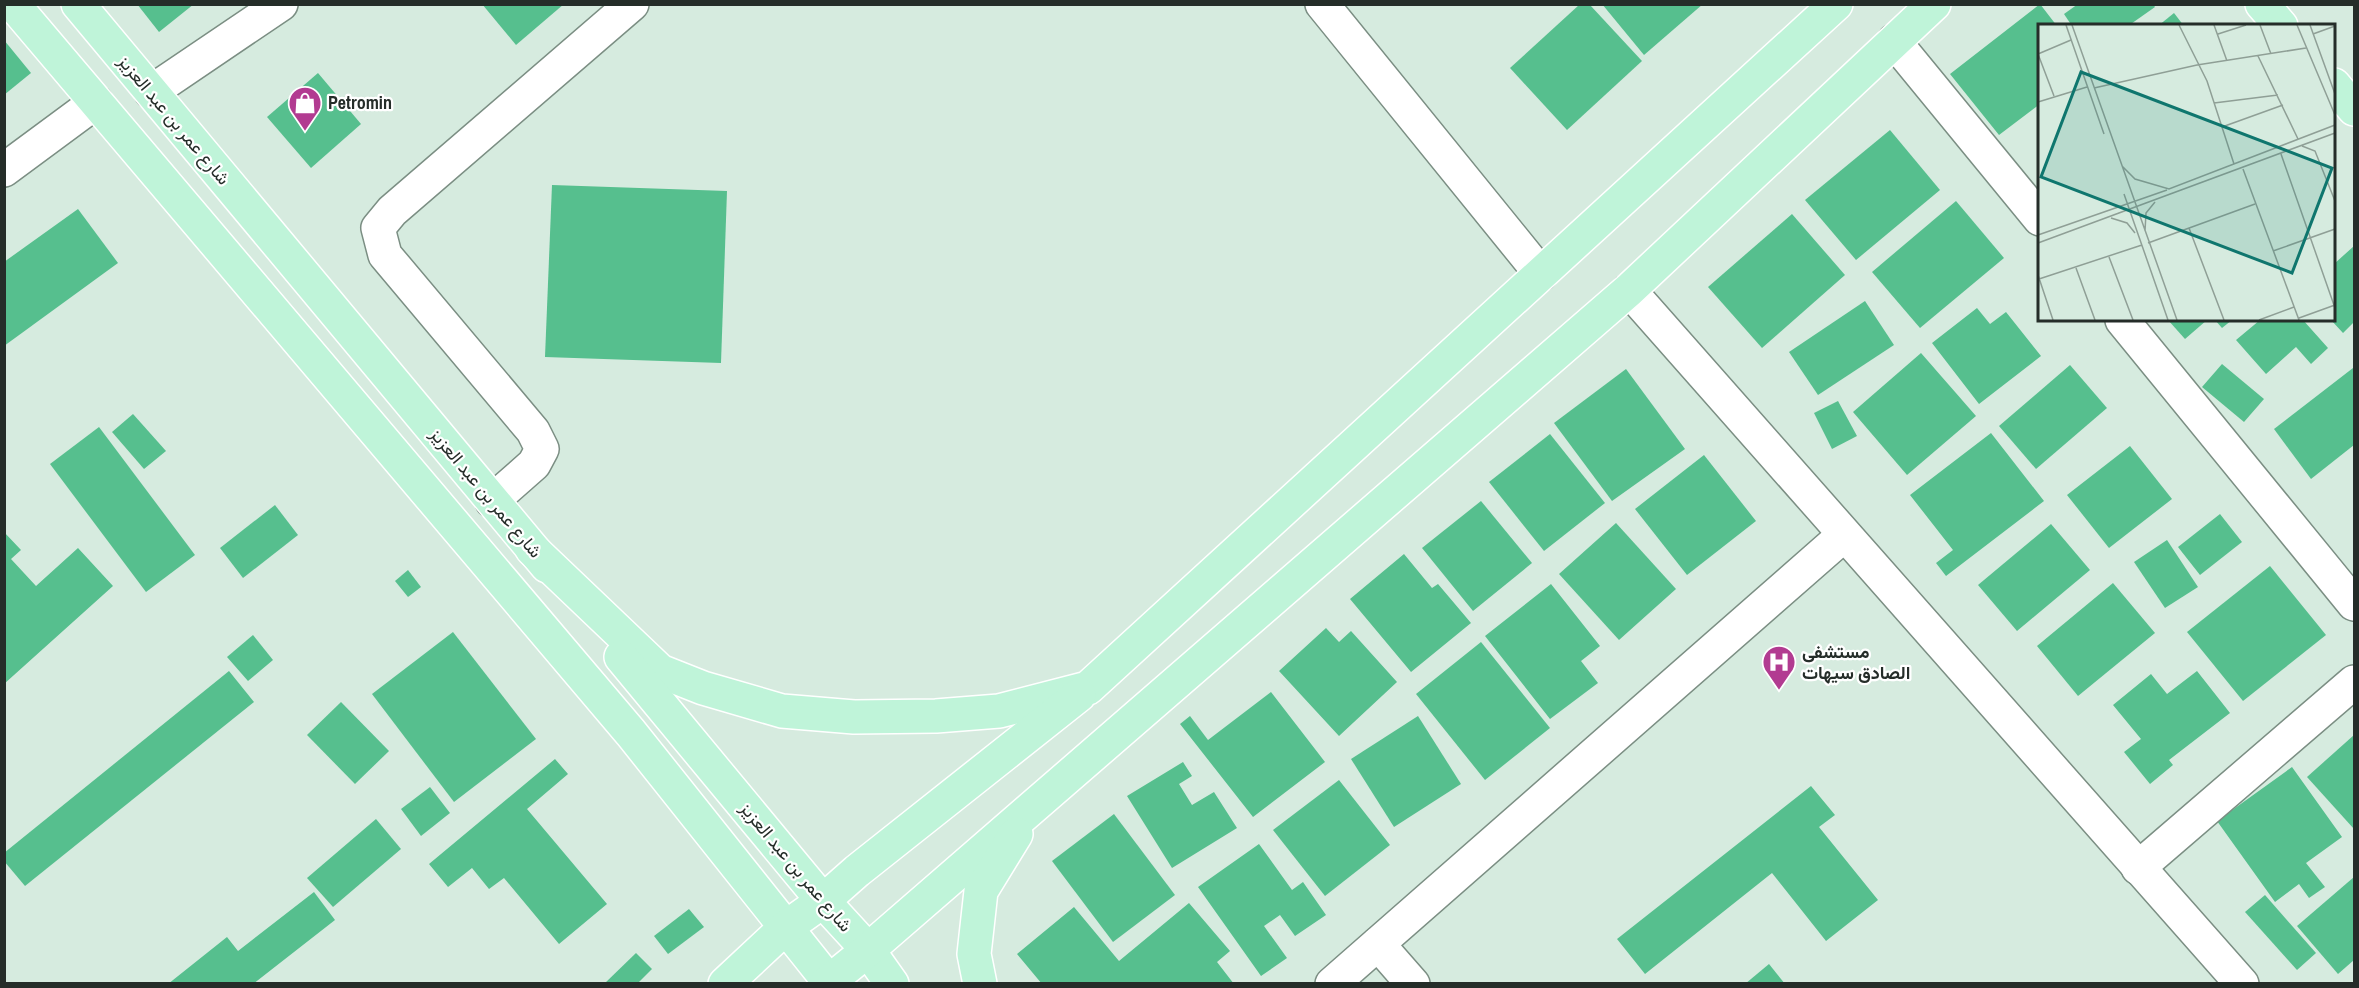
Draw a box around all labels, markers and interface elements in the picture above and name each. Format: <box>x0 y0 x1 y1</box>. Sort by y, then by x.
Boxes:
inset map <box>2038 24 2335 321</box>
street label: شارع عمر بن عبد العزيز <box>112 49 236 190</box>
shop icon: Petromin <box>287 85 323 132</box>
place label: Petromin <box>328 90 392 115</box>
street label: شارع عمر بن عبد العزيز <box>424 422 548 563</box>
place label: مستشفى الصادق سيهات <box>1802 639 1910 685</box>
hospital icon: مستشفى الصادق سيهات <box>1761 644 1797 691</box>
street label: شارع عمر بن عبد العزيز <box>734 796 858 937</box>

